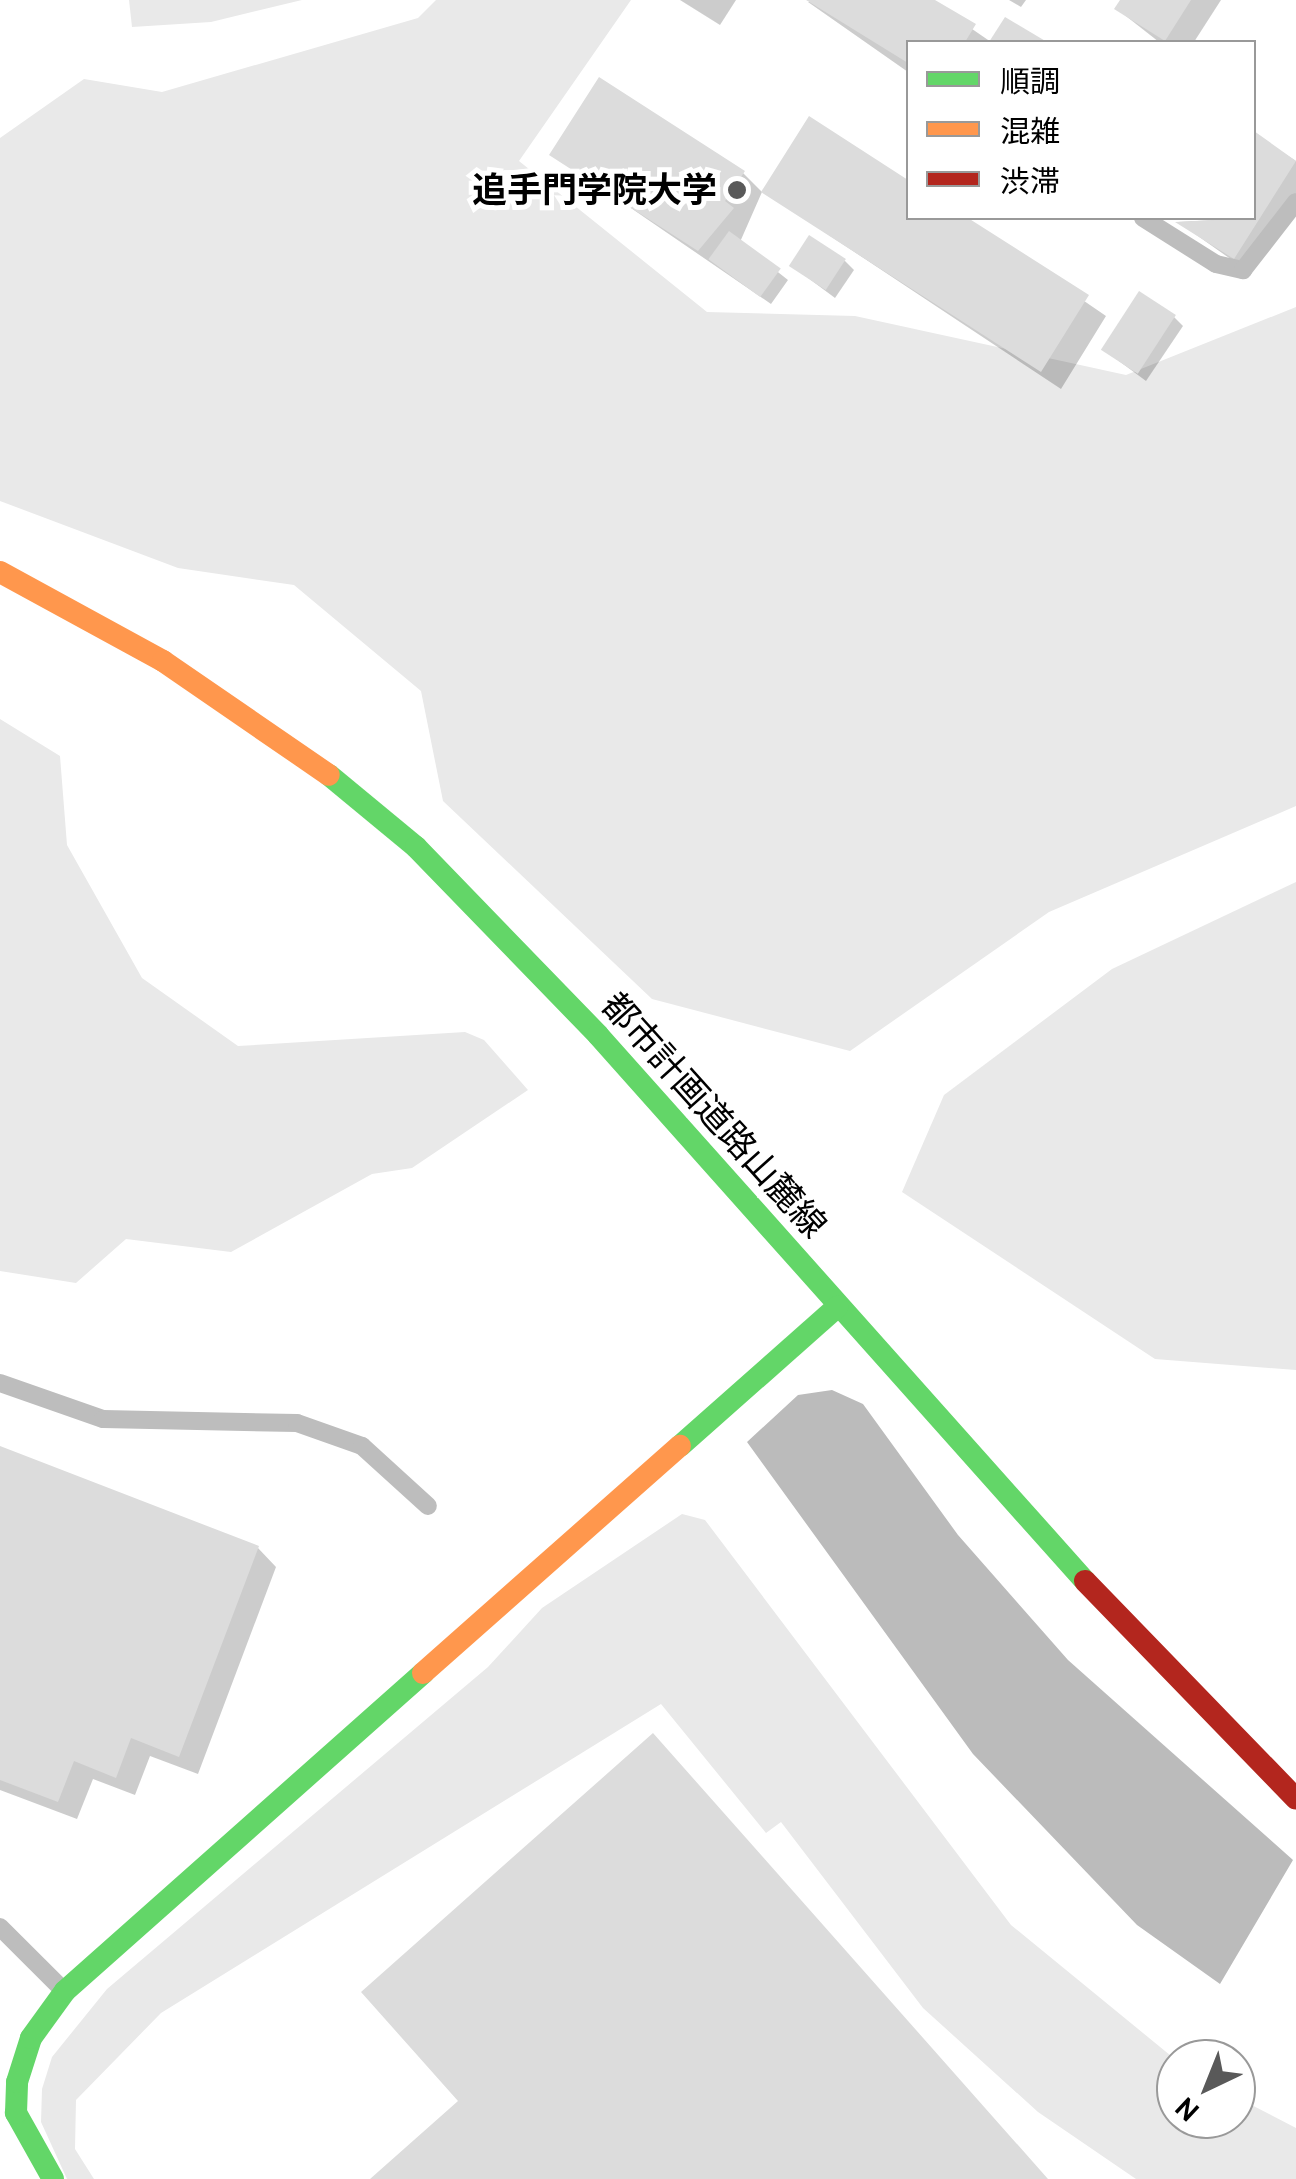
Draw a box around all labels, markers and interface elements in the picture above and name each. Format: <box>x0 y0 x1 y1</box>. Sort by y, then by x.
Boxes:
legend <box>906 40 1256 220</box>
text: 順調 <box>1000 63 1060 100</box>
text: 混雑 <box>1000 113 1060 150</box>
text: 渋滞 <box>1000 163 1060 200</box>
place label: 追手門学院大学 <box>472 169 717 211</box>
marker: 追手門学院大学 <box>726 179 748 201</box>
street label: 都市計画道路山麓線 <box>593 984 835 1246</box>
north arrow <box>1156 2039 1256 2139</box>
text: N <box>1168 2090 1206 2129</box>

